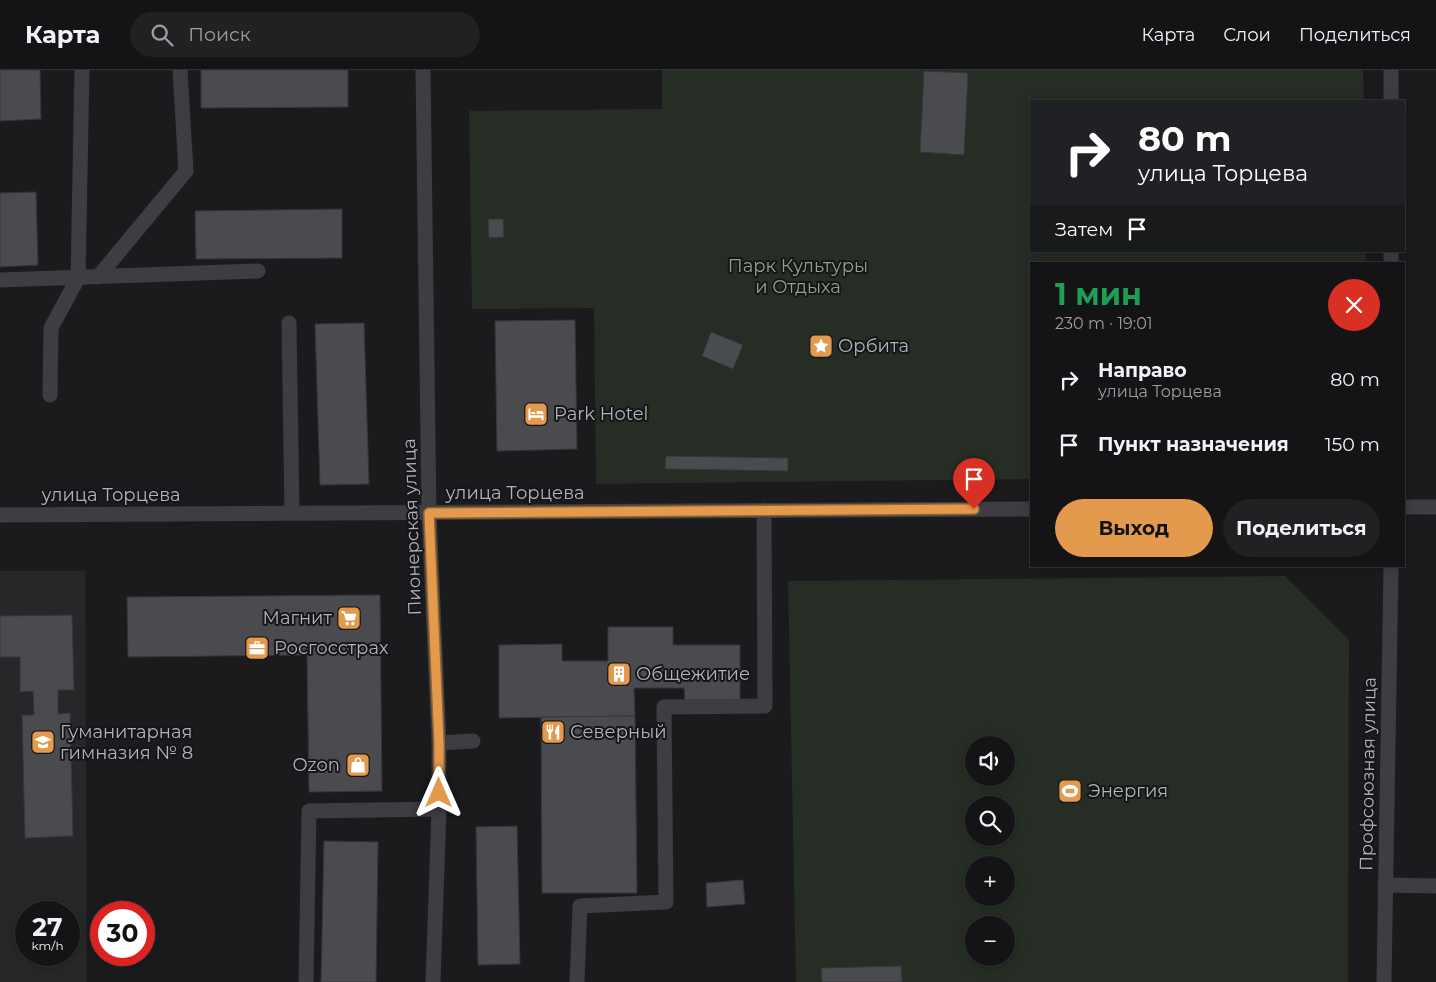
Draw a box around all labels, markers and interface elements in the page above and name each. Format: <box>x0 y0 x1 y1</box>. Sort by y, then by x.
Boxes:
search box <box>130 12 480 57</box>
text: Карта <box>25 20 100 49</box>
icon: search <box>148 21 176 49</box>
text: Поиск <box>188 23 251 46</box>
text: Карта <box>1141 24 1195 46</box>
text: Слои <box>1223 24 1271 46</box>
text: Поделиться <box>1299 24 1411 46</box>
text: 80 m <box>1138 117 1232 160</box>
icon: right <box>1055 120 1120 185</box>
text: улица Торцева <box>1138 160 1308 187</box>
icon: arrive <box>1123 215 1151 243</box>
text: Затем <box>1055 218 1113 241</box>
park label: Парк Культуры и Отдыха <box>728 255 868 298</box>
text: 1 мин <box>1055 276 1142 313</box>
button: close <box>1328 279 1380 331</box>
text: 230 m · 19:01 <box>1055 314 1153 333</box>
place icon: Орбита <box>808 333 834 359</box>
place label: Орбита <box>838 335 909 357</box>
text: Направо <box>1098 359 1187 382</box>
icon: right <box>1055 366 1083 394</box>
text: 80 m <box>1330 368 1380 391</box>
text: улица Торцева <box>1098 382 1222 401</box>
hotel icon: Park Hotel <box>523 401 549 427</box>
place label: Park Hotel <box>554 403 648 425</box>
icon: arrive <box>1055 431 1083 459</box>
text: Пункт назначения <box>1098 433 1289 456</box>
text: 150 m <box>1325 433 1380 456</box>
street label: Пионерская улица <box>398 438 426 616</box>
pin <box>953 458 995 509</box>
icon: arrive <box>960 465 988 493</box>
street label: улица Торцева <box>444 482 585 504</box>
street label: улица Торцева <box>40 484 181 506</box>
button: Выход <box>1055 499 1213 557</box>
button: Поделиться <box>1223 499 1380 557</box>
supermarket icon: Магнит <box>336 605 362 631</box>
place label: Магнит <box>263 607 332 629</box>
office icon: Росгосстрах <box>244 635 270 661</box>
place label: Росгосстрах <box>274 637 389 659</box>
building icon: Общежитие <box>606 661 632 687</box>
place label: Общежитие <box>636 663 750 685</box>
street label: Профсоюзная улица <box>1355 677 1381 871</box>
restaurant icon: Северный <box>540 719 566 745</box>
place label: Гуманитарная гимназия № 8 <box>60 721 193 764</box>
place label: Северный <box>570 721 667 743</box>
school or university icon: Гуманитарная гимназия № 8 <box>30 729 56 755</box>
map controls <box>965 736 1015 966</box>
button: sound <box>965 736 1015 786</box>
shop icon: Ozon <box>345 752 371 778</box>
place label: Ozon <box>292 754 340 776</box>
position arrow <box>412 766 464 818</box>
sports icon: Энергия <box>1057 778 1083 804</box>
place label: Энергия <box>1088 780 1168 802</box>
button: search <box>965 796 1015 846</box>
button: + <box>965 856 1015 906</box>
speed limit sign: 30 <box>90 901 155 966</box>
text: 27 <box>32 912 63 942</box>
button: − <box>965 916 1015 966</box>
text: km/h <box>31 938 64 953</box>

